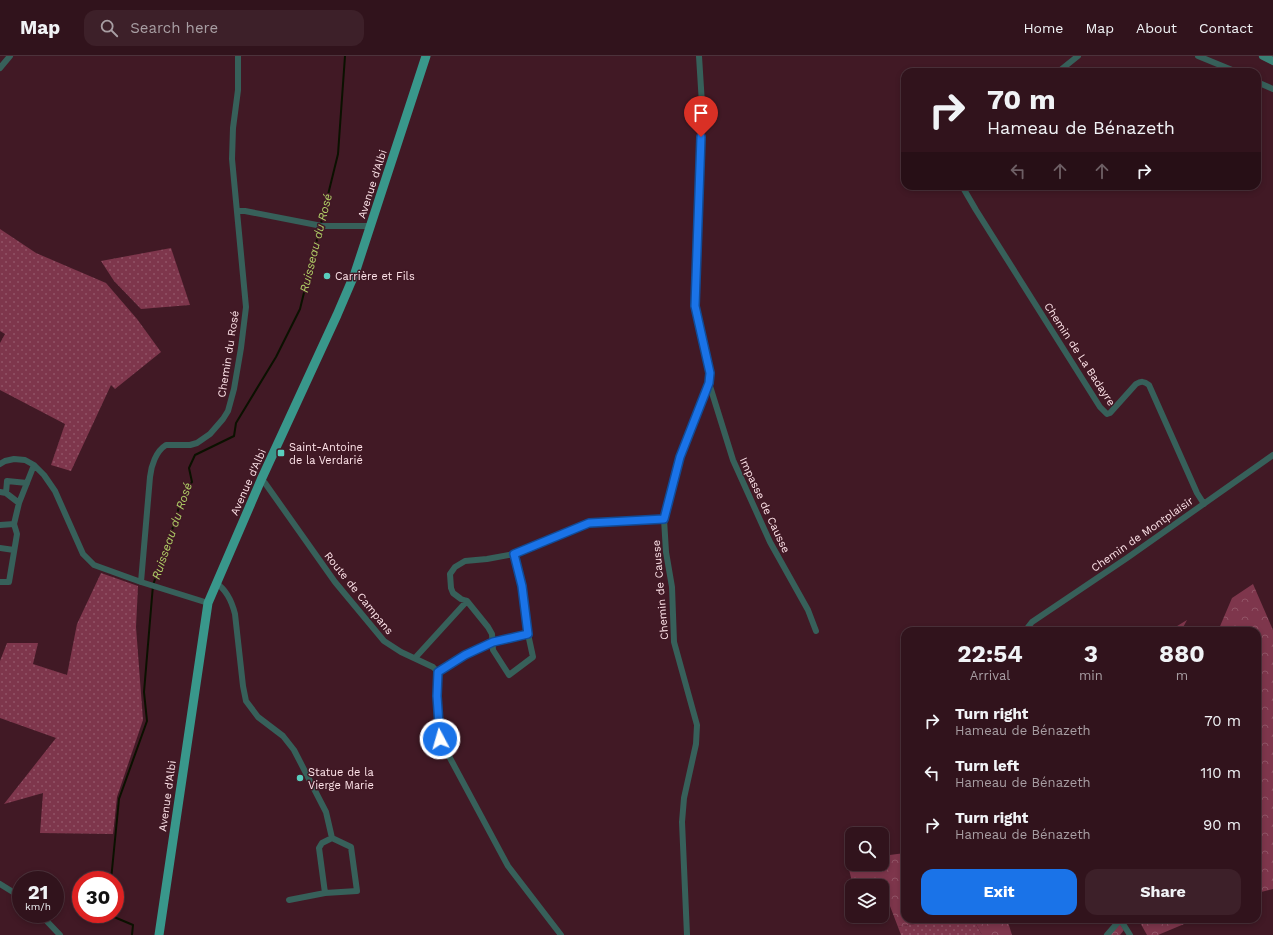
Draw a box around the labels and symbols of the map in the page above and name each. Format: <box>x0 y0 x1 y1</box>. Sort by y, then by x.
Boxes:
pin <box>684 96 718 137</box>
street label: Avenue d'Albi <box>355 148 390 220</box>
water label: Ruisseau du Rosé <box>297 192 335 294</box>
place label: Carrière et Fils <box>335 270 415 283</box>
marker: Carrière et Fils <box>322 271 332 281</box>
street label: Chemin de La Badayre <box>1041 300 1118 408</box>
street label: Chemin du Rosé <box>215 310 242 399</box>
place label: Saint-Antoine de la Verdarié <box>289 441 363 467</box>
street label: Avenue d'Albi <box>228 447 269 517</box>
marker: Saint-Antoine de la Verdarié <box>276 448 286 458</box>
street label: Impasse de Causse <box>737 455 792 555</box>
water label: Ruisseau du Rosé <box>149 481 195 581</box>
street label: Chemin de Montplaisir <box>1089 494 1196 575</box>
street label: Chemin de Causse <box>650 539 671 640</box>
street label: Route de Campans <box>321 550 396 637</box>
position arrow <box>419 718 461 760</box>
street label: Avenue d'Albi <box>156 760 179 832</box>
place label: Statue de la Vierge Marie <box>308 766 374 792</box>
marker: Statue de la Vierge Marie <box>295 773 305 783</box>
speed limit sign: 30 <box>72 871 124 923</box>

